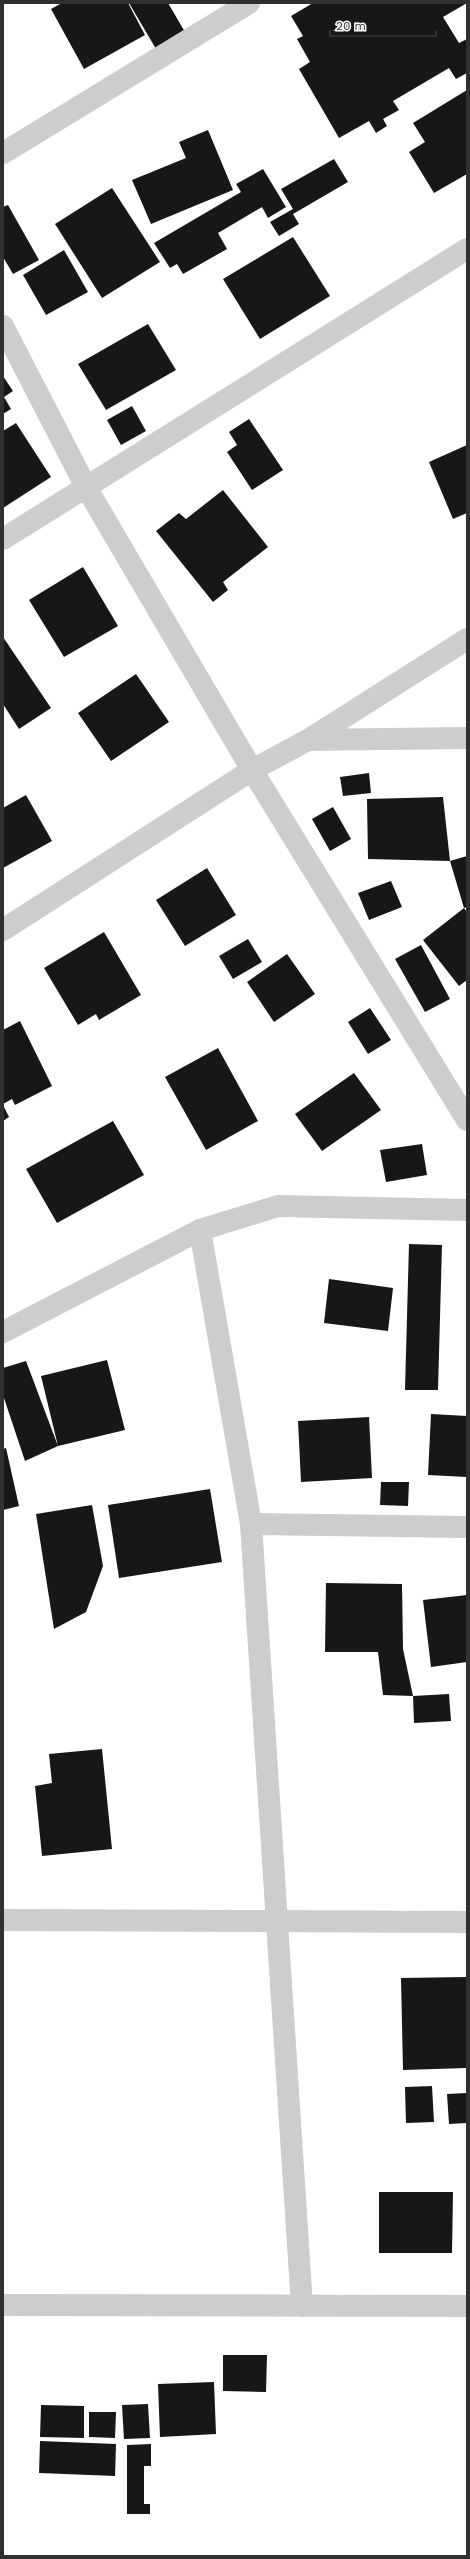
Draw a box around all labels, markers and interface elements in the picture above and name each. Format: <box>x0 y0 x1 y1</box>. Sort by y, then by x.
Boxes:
scale bar <box>330 12 436 38</box>
text: 20 m <box>336 19 366 33</box>

